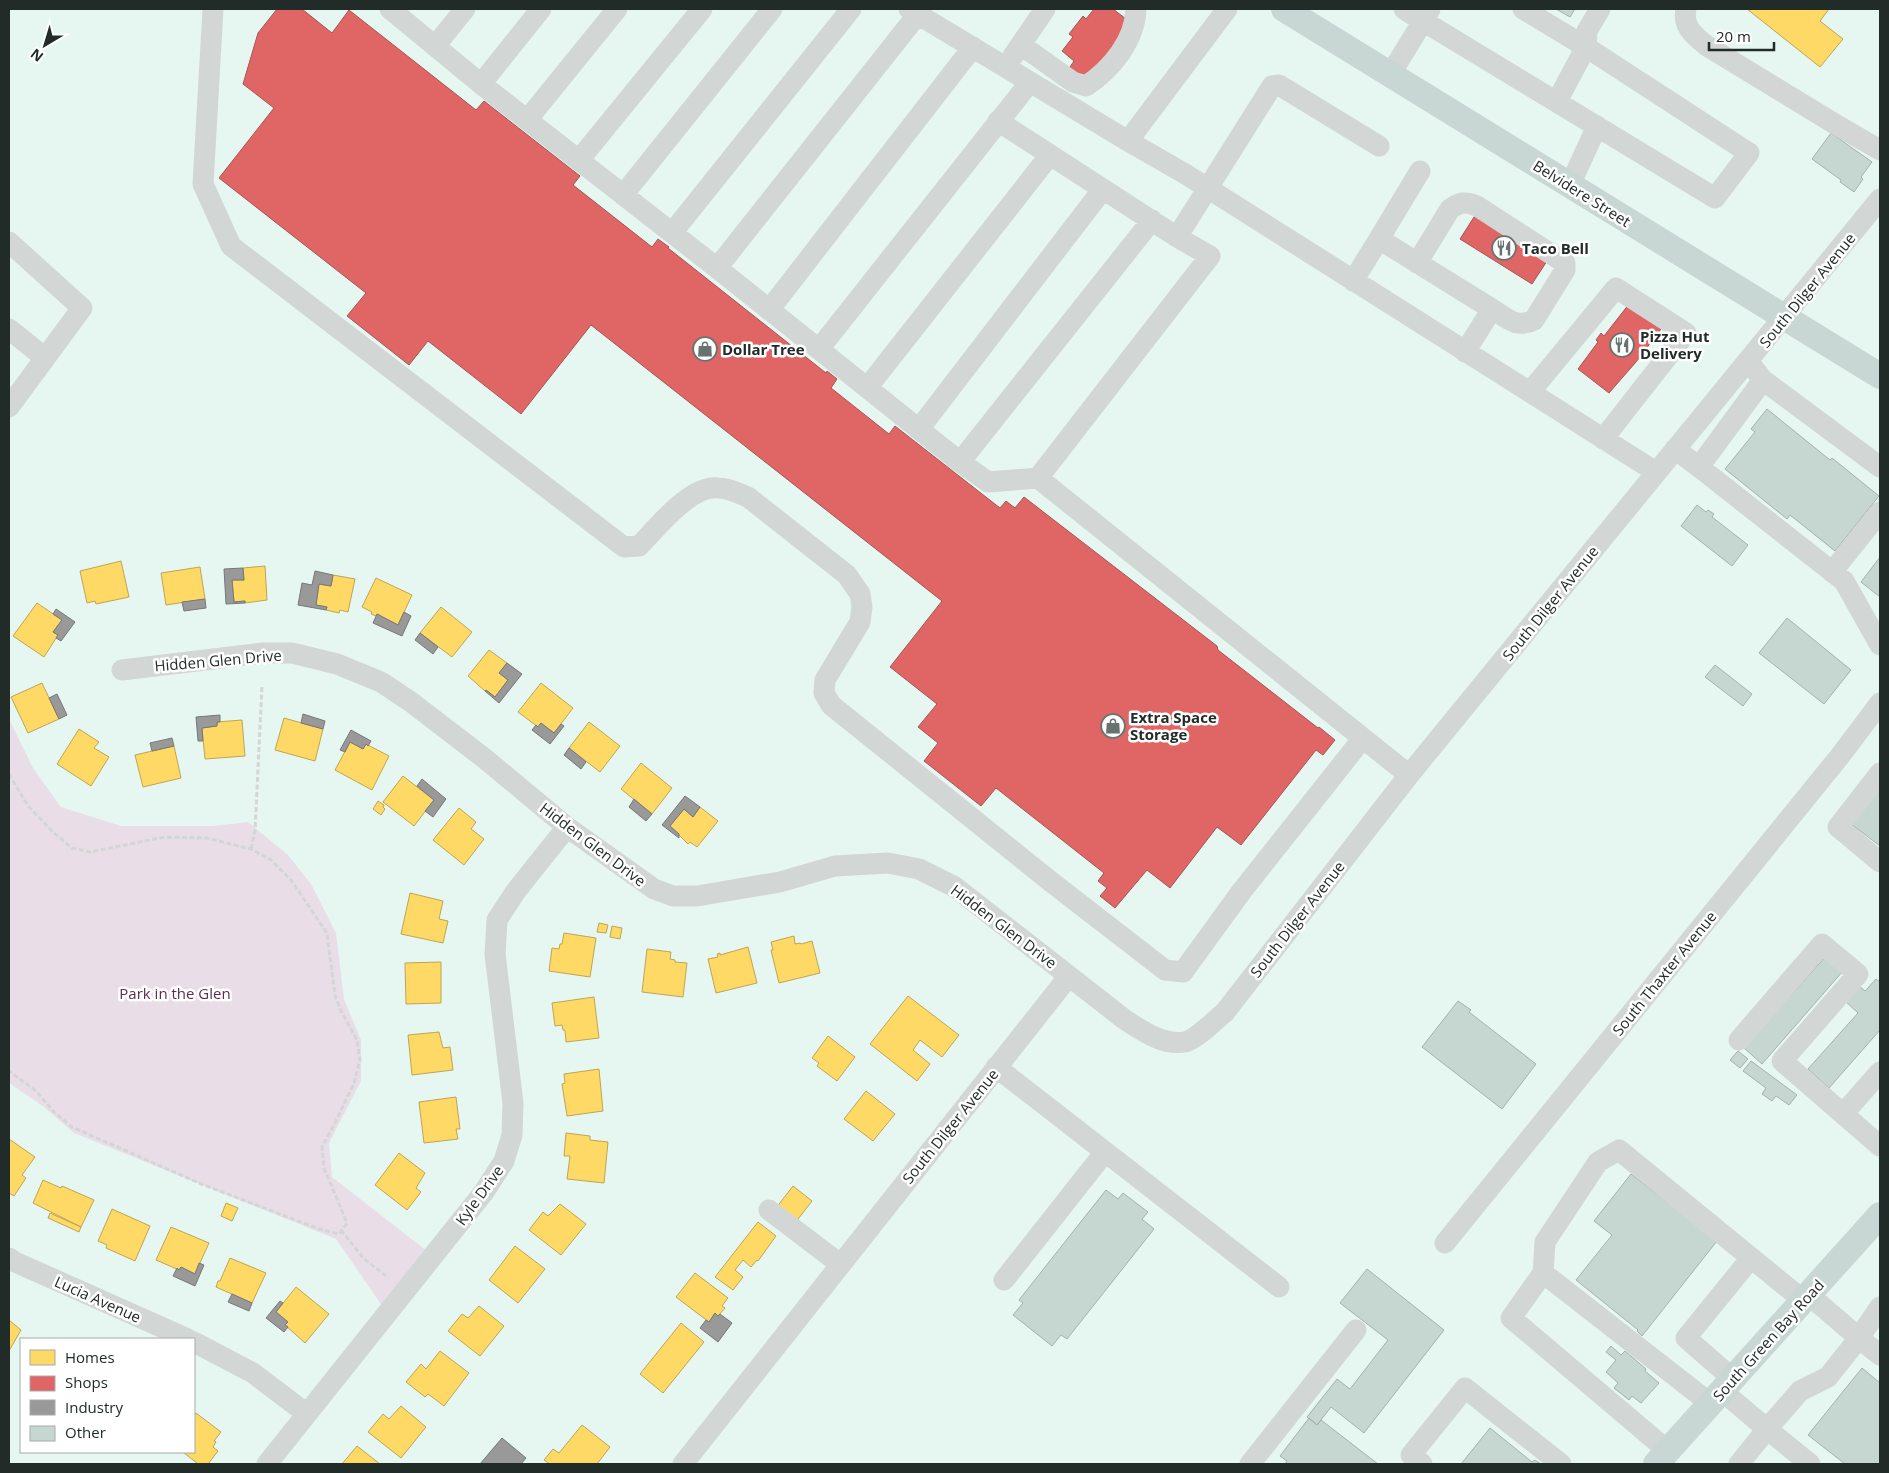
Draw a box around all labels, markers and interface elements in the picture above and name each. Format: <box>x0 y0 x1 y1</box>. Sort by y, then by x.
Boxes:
north arrow <box>20 20 70 70</box>
scale bar <box>1709 20 1774 52</box>
text: 20 m <box>1716 26 1751 46</box>
text: N <box>26 45 47 67</box>
street label: Belvidere Street <box>1530 155 1634 231</box>
street label: South Dilger Avenue <box>1754 228 1860 352</box>
restaurant icon: Taco Bell <box>1491 235 1517 261</box>
place label: Taco Bell <box>1522 238 1589 258</box>
place label: Pizza Hut Delivery <box>1640 326 1710 363</box>
restaurant icon: Pizza Hut Delivery <box>1609 332 1635 358</box>
shop icon: Dollar Tree <box>692 336 718 362</box>
place label: Dollar Tree <box>722 339 805 359</box>
street label: South Dilger Avenue <box>1497 541 1603 665</box>
street label: Hidden Glen Drive <box>154 644 282 676</box>
place label: Extra Space Storage <box>1130 707 1217 744</box>
shop icon: Extra Space Storage <box>1100 713 1126 739</box>
street label: Hidden Glen Drive <box>536 798 650 890</box>
street label: South Dilger Avenue <box>1245 857 1349 981</box>
street label: Hidden Glen Drive <box>947 880 1061 972</box>
street label: South Thaxter Avenue <box>1608 907 1720 1039</box>
park label: Park in the Glen <box>119 983 231 1003</box>
street label: South Dilger Avenue <box>897 1064 1003 1188</box>
street label: Kyle Drive <box>450 1161 508 1229</box>
street label: Lucia Avenue <box>52 1271 144 1327</box>
street label: South Green Bay Road <box>1708 1275 1828 1405</box>
legend <box>20 1338 195 1453</box>
text: Homes <box>65 1347 115 1367</box>
text: Shops <box>65 1372 108 1392</box>
text: Industry <box>65 1397 123 1417</box>
text: Other <box>65 1422 106 1442</box>

